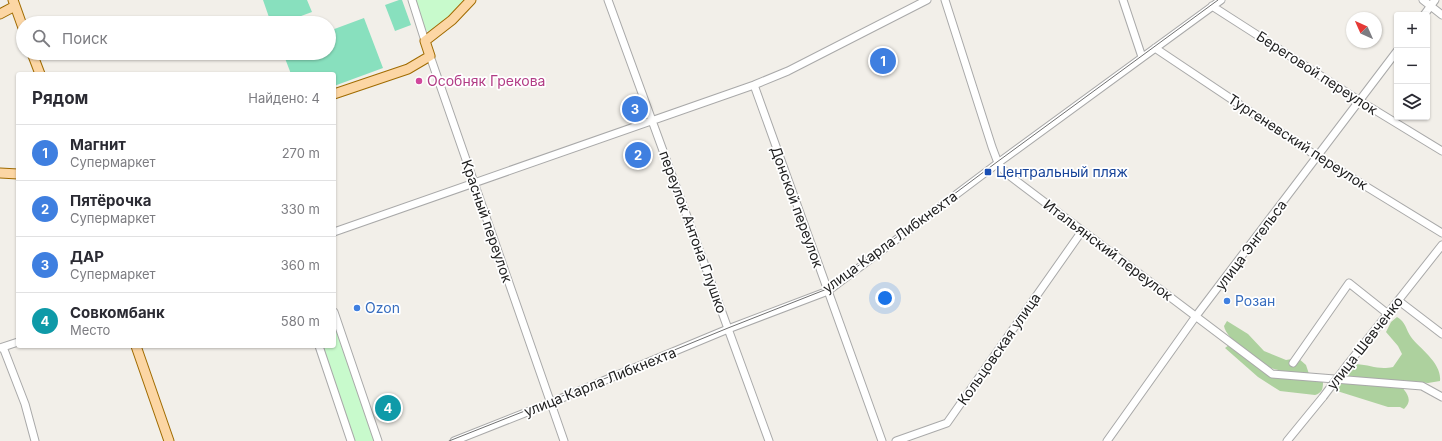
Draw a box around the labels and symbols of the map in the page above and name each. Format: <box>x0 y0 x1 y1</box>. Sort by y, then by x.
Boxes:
north arrow <box>1346 12 1382 48</box>
street label: Береговой переулок <box>1254 27 1381 118</box>
pin: 1 <box>870 46 896 76</box>
place label: Особняк Грекова <box>427 72 545 89</box>
marker: Особняк Грекова <box>414 76 424 86</box>
street label: Тургеневский переулок <box>1225 90 1372 193</box>
pin: 3 <box>622 94 648 124</box>
pin: 2 <box>625 140 651 170</box>
street label: Донской переулок <box>768 144 828 270</box>
street label: переулок Антона Глушко <box>656 148 731 315</box>
street label: Красный переулок <box>458 157 517 285</box>
place label: Центральный пляж <box>996 163 1128 180</box>
marker: Центральный пляж <box>983 167 993 177</box>
street label: улица Карла Либкнехта <box>819 187 960 296</box>
street label: Итальянский переулок <box>1040 195 1177 304</box>
street label: улица Энгельса <box>1211 196 1290 293</box>
your location <box>875 288 895 308</box>
street label: Кольцовская улица <box>954 289 1044 408</box>
place label: Розан <box>1235 292 1275 309</box>
street label: улица Шевченко <box>1323 293 1406 393</box>
marker: Розан <box>1222 296 1232 306</box>
place label: Ozon <box>365 299 400 316</box>
marker: Ozon <box>352 303 362 313</box>
street label: улица Карла Либкнехта <box>521 343 678 420</box>
pin: 4 <box>375 393 401 423</box>

